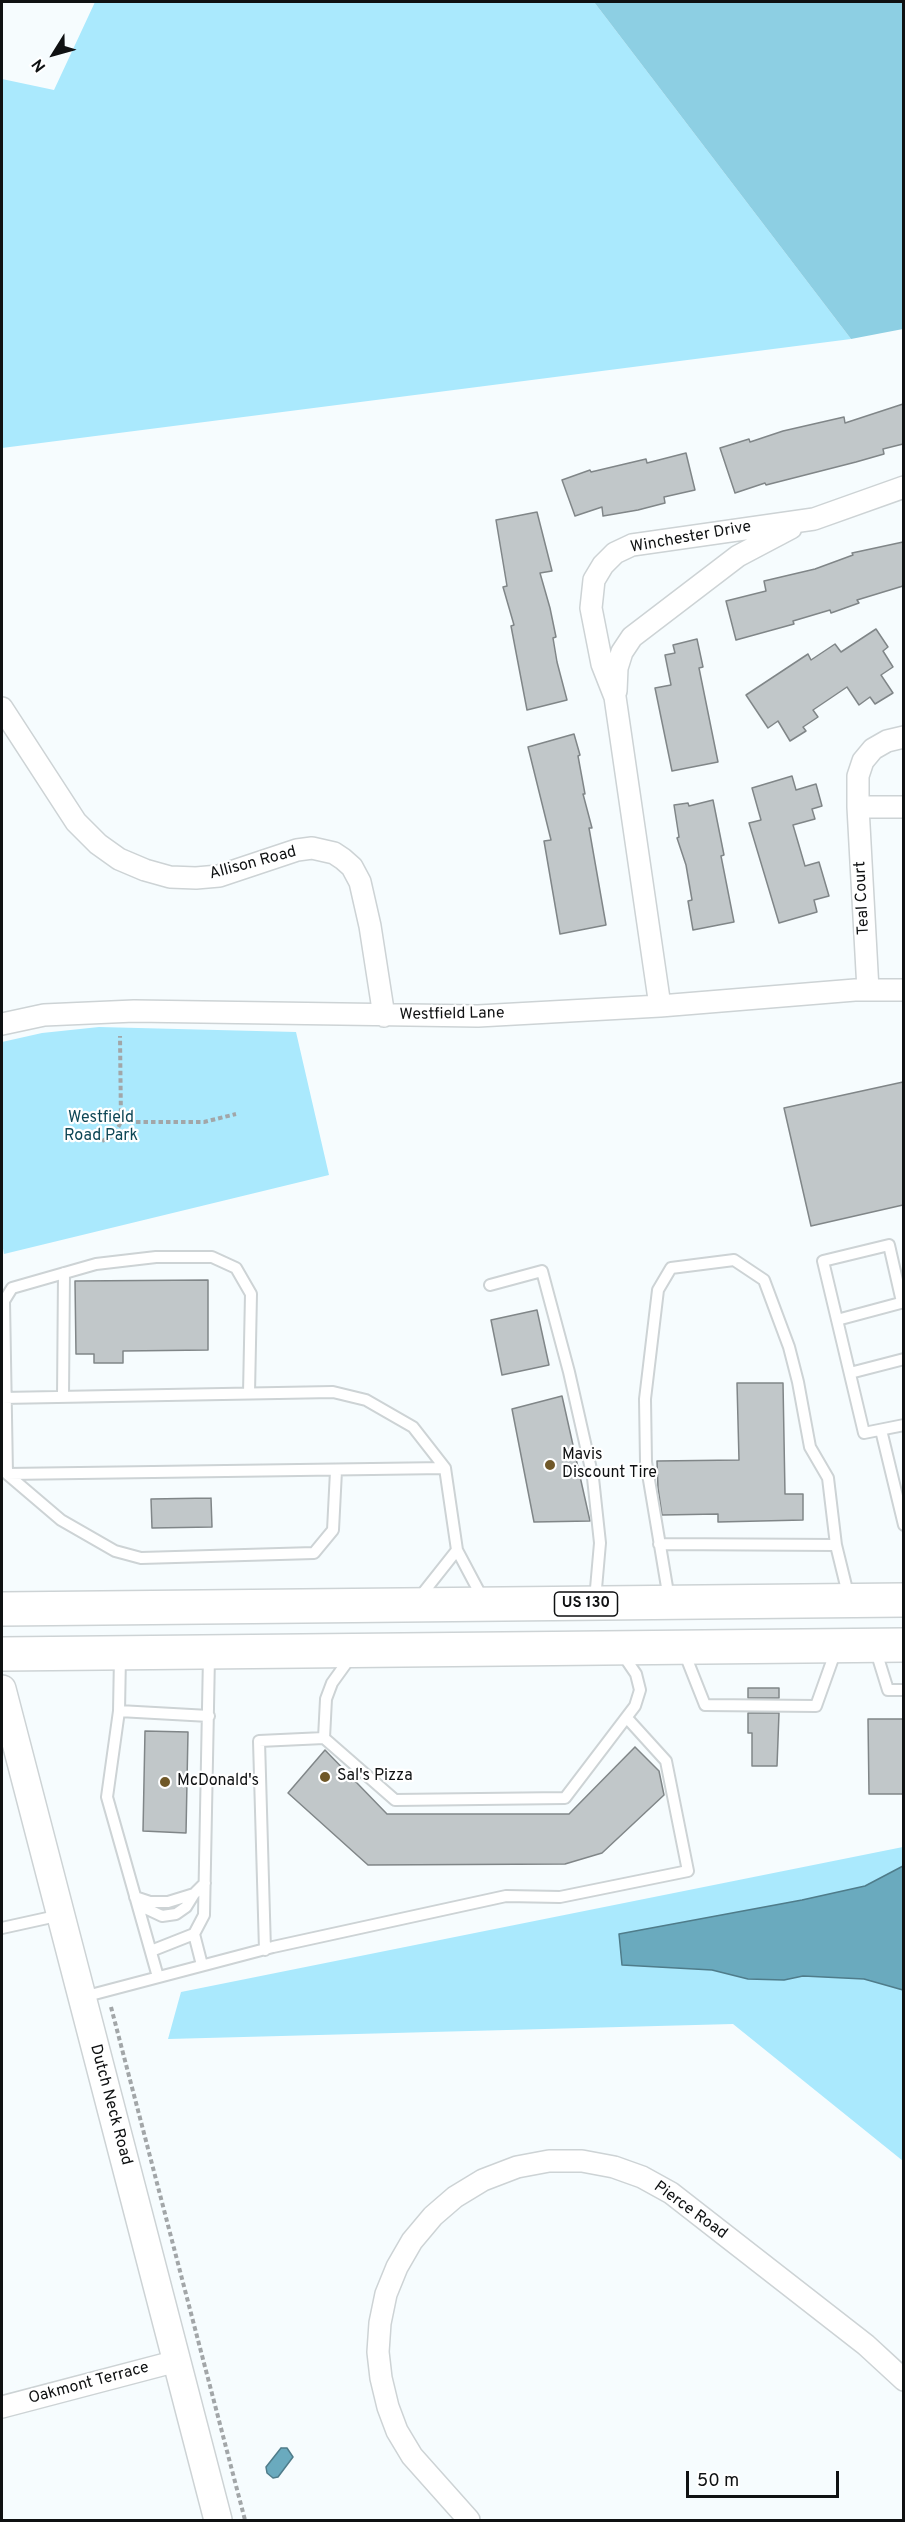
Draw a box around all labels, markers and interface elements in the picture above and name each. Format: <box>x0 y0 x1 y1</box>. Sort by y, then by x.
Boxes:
north arrow <box>24 24 84 84</box>
text: N <box>28 54 51 75</box>
street label: Winchester Drive <box>629 518 753 558</box>
street label: Allison Road <box>207 843 299 885</box>
street label: Teal Court <box>851 861 875 935</box>
street label: Westfield Lane <box>399 1004 505 1026</box>
park label: Westfield Road Park <box>64 1109 138 1147</box>
place label: Mavis Discount Tire <box>562 1446 657 1484</box>
marker: Mavis Discount Tire <box>543 1458 557 1472</box>
road number: US 130 <box>554 1592 618 1616</box>
place label: Sal's Pizza <box>337 1767 413 1787</box>
marker: Sal's Pizza <box>318 1770 332 1784</box>
place label: McDonald's <box>177 1772 259 1792</box>
marker: McDonald's <box>158 1775 172 1789</box>
street label: Dutch Neck Road <box>85 2043 135 2167</box>
street label: Pierce Road <box>649 2178 731 2244</box>
street label: Oakmont Terrace <box>27 2359 151 2409</box>
scale bar <box>689 2459 842 2497</box>
text: 50 m <box>697 2470 739 2493</box>

